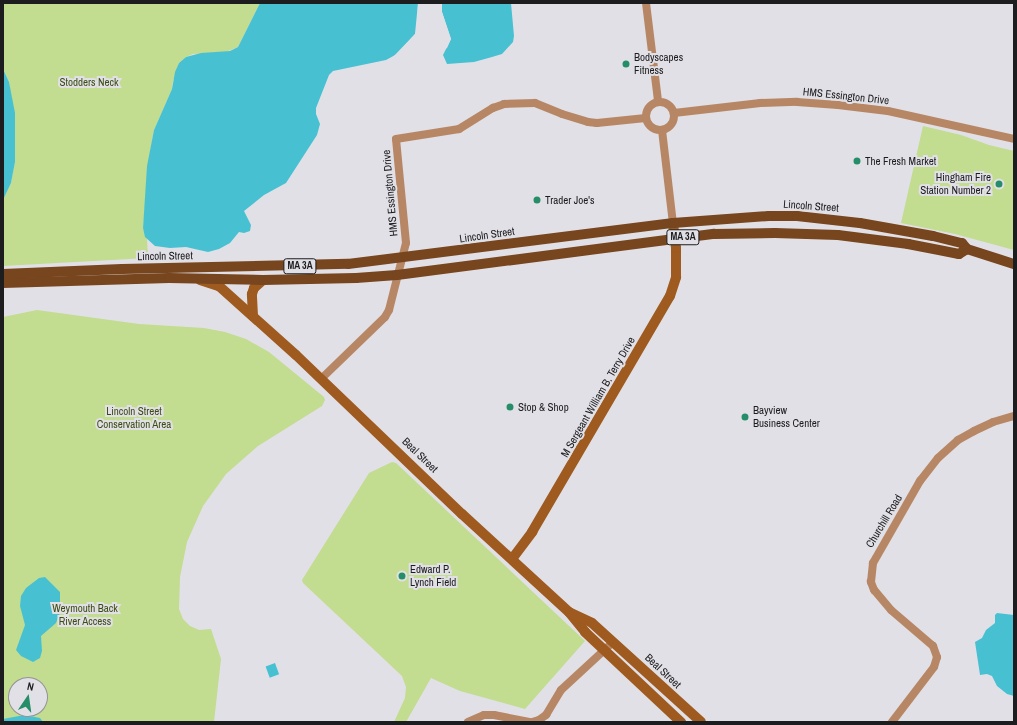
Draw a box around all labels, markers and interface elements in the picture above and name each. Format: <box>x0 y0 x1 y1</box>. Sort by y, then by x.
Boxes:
place label: Bodyscapes Fitness <box>634 51 683 77</box>
marker: Bodyscapes Fitness <box>621 59 631 69</box>
park label: Stodders Neck <box>59 75 119 89</box>
street label: HMS Essington Drive <box>802 85 890 107</box>
street label: HMS Essington Drive <box>380 149 400 237</box>
place label: The Fresh Market <box>865 154 936 168</box>
marker: The Fresh Market <box>852 156 862 166</box>
place label: Hingham Fire Station Number 2 <box>920 171 991 197</box>
marker: Hingham Fire Station Number 2 <box>994 179 1004 189</box>
place label: Trader Joe's <box>545 193 595 207</box>
marker: Trader Joe's <box>532 195 542 205</box>
street label: Lincoln Street <box>783 197 839 215</box>
street label: Lincoln Street <box>459 225 515 245</box>
road number: MA 3A <box>666 229 700 245</box>
street label: Lincoln Street <box>137 249 193 263</box>
road number: MA 3A <box>283 258 317 274</box>
street label: M Sergeant William B. Terry Drive <box>558 334 638 460</box>
place label: Stop & Shop <box>518 400 569 414</box>
marker: Stop & Shop <box>505 402 515 412</box>
place label: Bayview Business Center <box>753 404 820 430</box>
park label: Lincoln Street Conservation Area <box>96 405 172 431</box>
marker: Bayview Business Center <box>740 412 750 422</box>
street label: Beal Street <box>399 435 441 475</box>
street label: Churchill Road <box>863 492 905 550</box>
place label: Edward P. Lynch Field <box>410 563 456 589</box>
marker: Edward P. Lynch Field <box>397 571 407 581</box>
park label: Weymouth Back River Access <box>52 602 118 628</box>
street label: Beal Street <box>642 651 684 691</box>
north arrow <box>8 677 48 717</box>
text: N <box>26 679 35 694</box>

